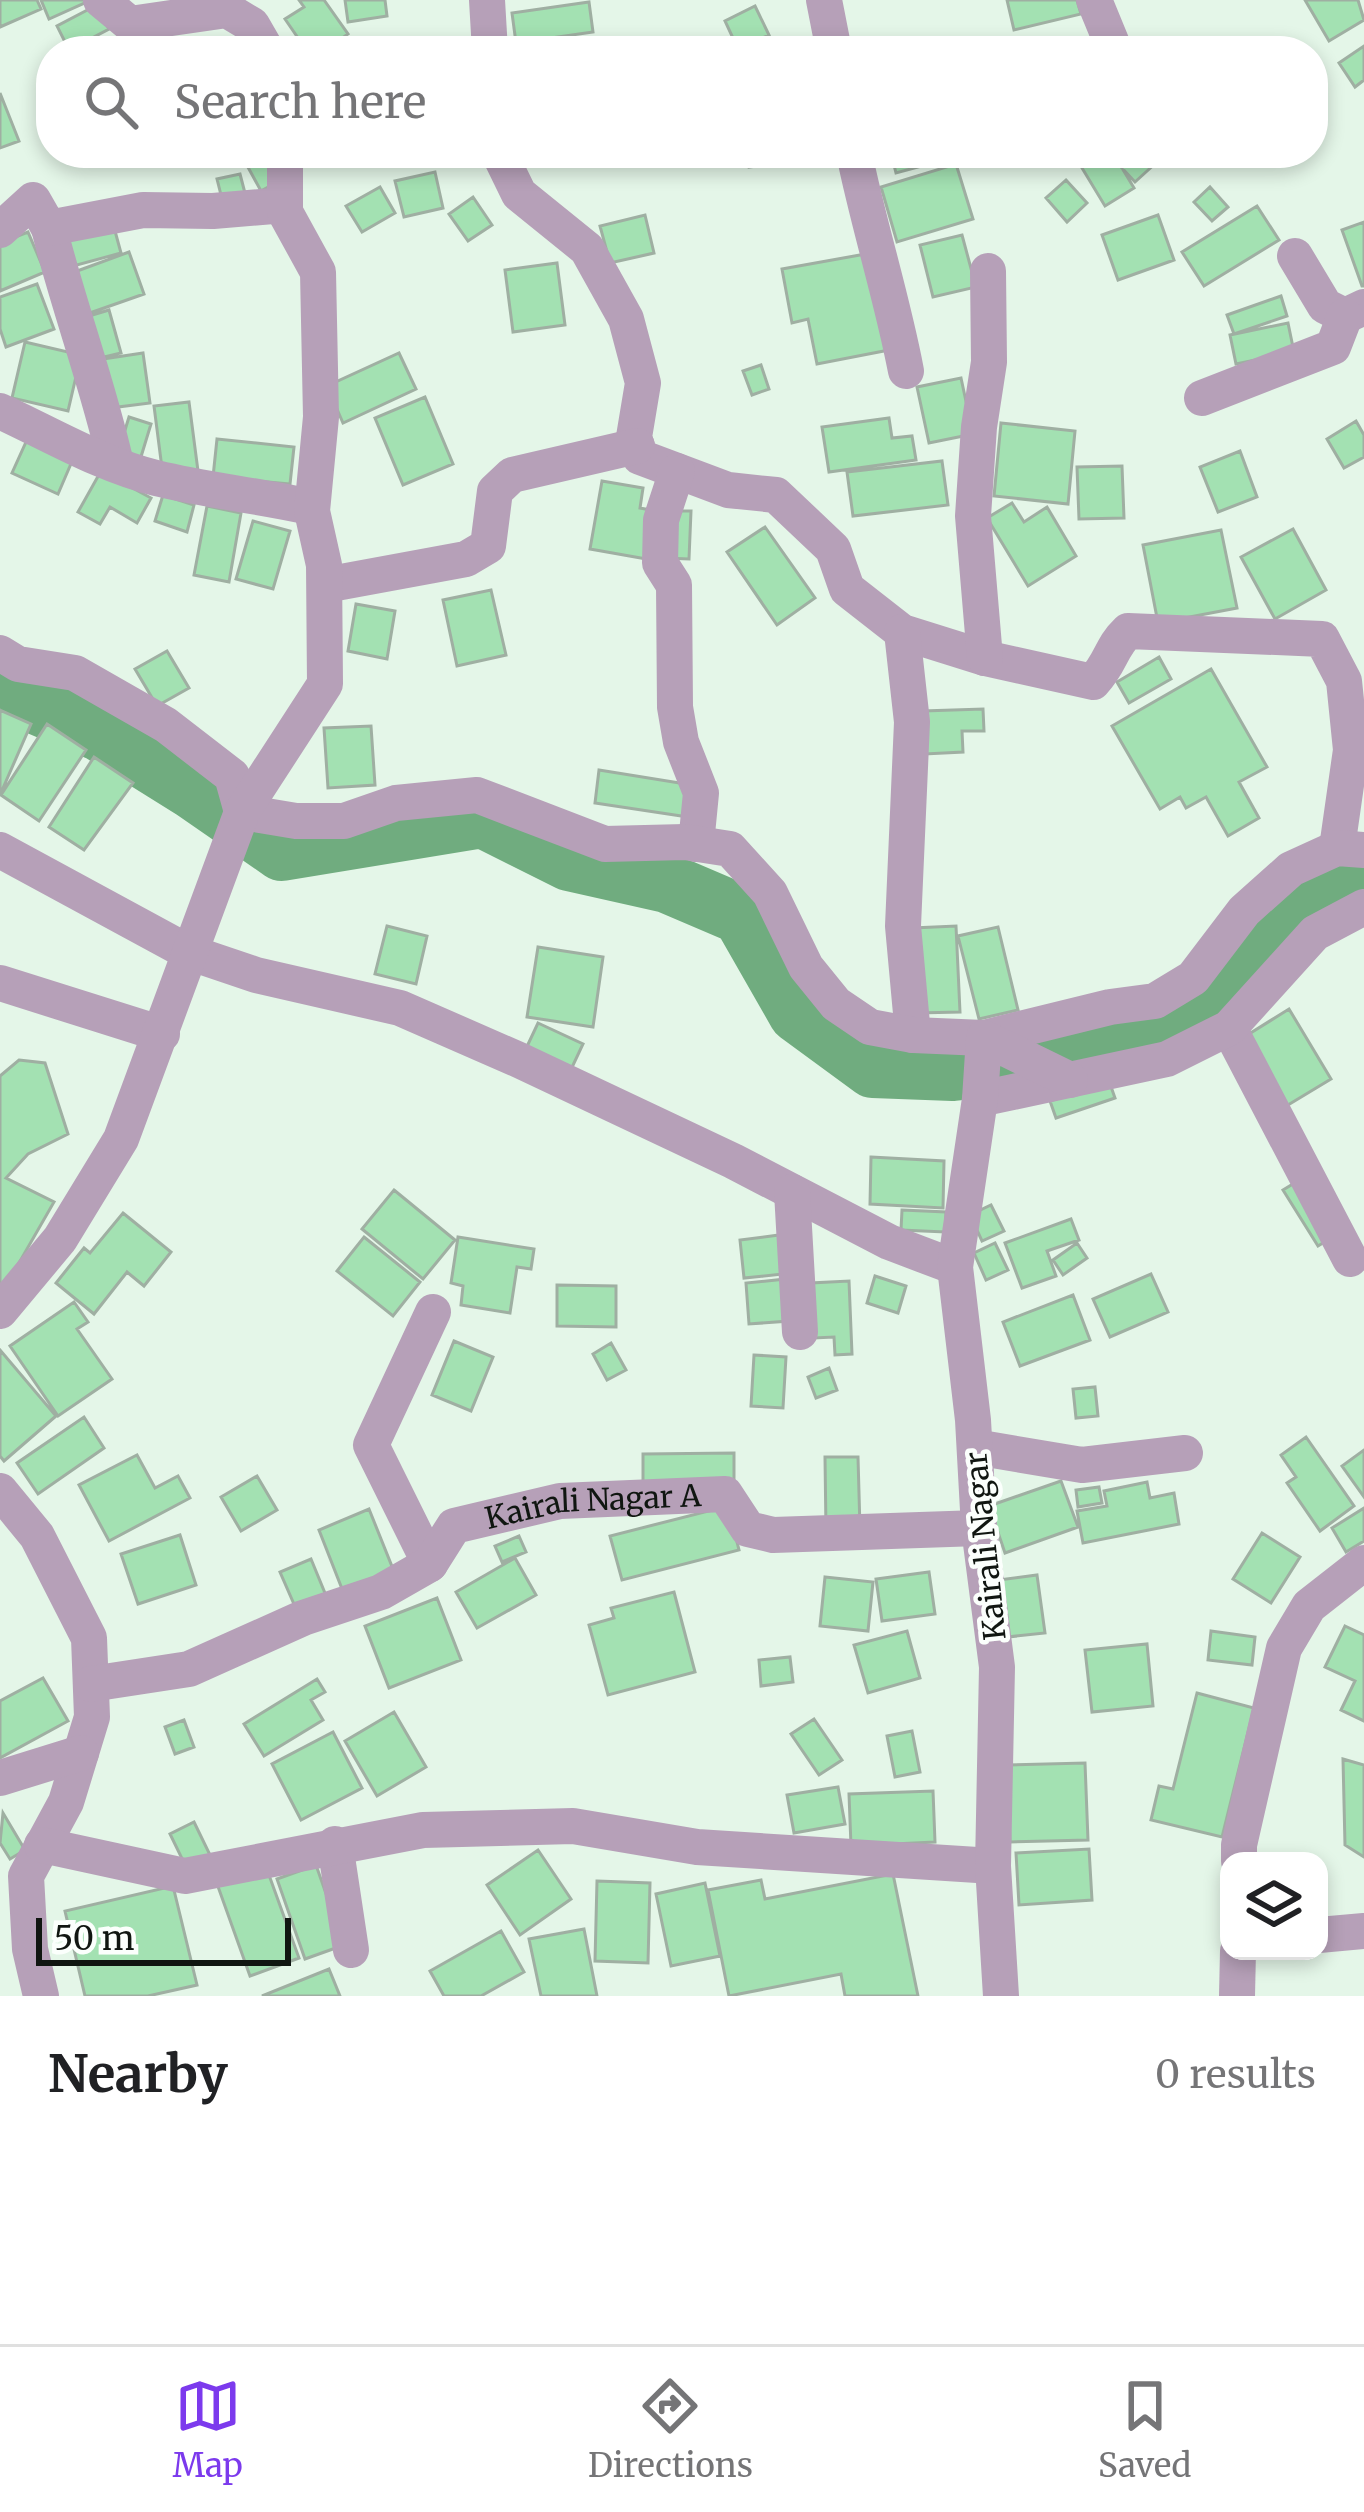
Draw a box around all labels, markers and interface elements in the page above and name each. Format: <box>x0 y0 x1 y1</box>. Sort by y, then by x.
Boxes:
search box <box>36 36 1328 168</box>
icon: search <box>78 69 144 135</box>
text: Search here <box>174 74 426 130</box>
street label: Kairali Nagar <box>956 1450 1014 1642</box>
street label: Kairali Nagar A <box>481 1476 703 1537</box>
map controls <box>1220 1852 1328 1960</box>
button: layers <box>1220 1852 1328 1960</box>
scale bar <box>36 1912 291 1965</box>
text: 50 m <box>54 1918 135 1959</box>
text: Nearby <box>48 2042 228 2106</box>
text: 0 results <box>1155 2050 1316 2099</box>
tab: Map <box>173 2373 243 2486</box>
tab: Directions <box>588 2373 753 2486</box>
tab: Saved <box>1098 2373 1191 2486</box>

